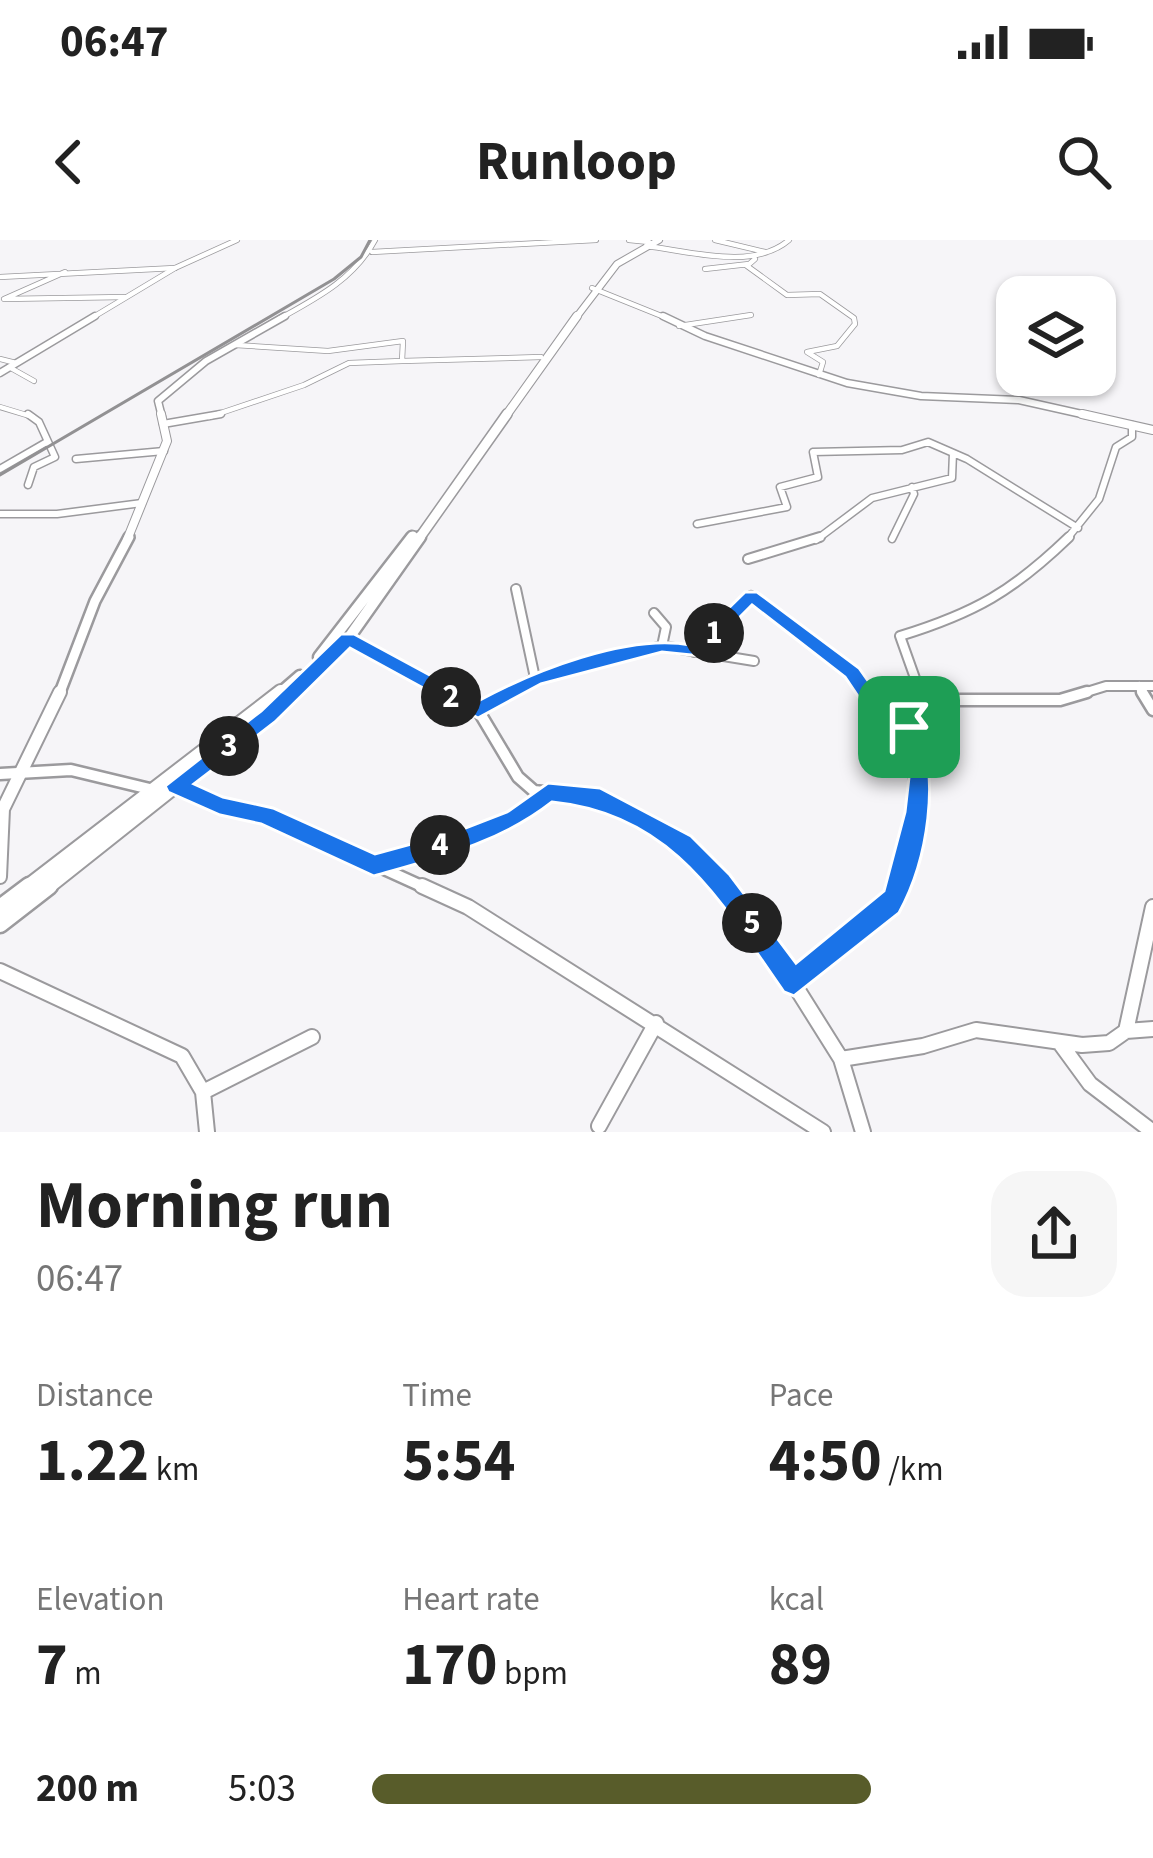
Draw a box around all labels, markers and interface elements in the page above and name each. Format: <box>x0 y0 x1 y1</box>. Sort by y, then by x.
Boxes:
text: 06:47 <box>60 10 169 74</box>
text: Runloop <box>476 124 677 201</box>
icon: back <box>36 129 102 195</box>
icon: search <box>1051 129 1117 195</box>
map controls <box>996 276 1116 396</box>
button: layers <box>996 276 1116 396</box>
pin: 1 <box>684 603 744 663</box>
text: 1 <box>705 609 723 656</box>
pin: 2 <box>421 667 481 727</box>
text: 2 <box>442 673 460 720</box>
pin <box>858 676 960 778</box>
icon: arrive <box>876 694 942 760</box>
pin: 3 <box>199 716 259 776</box>
text: 3 <box>220 722 238 769</box>
pin: 4 <box>410 815 470 875</box>
text: 4 <box>431 821 449 868</box>
pin: 5 <box>722 893 782 953</box>
text: 5 <box>743 899 761 946</box>
text: Morning run <box>36 1159 393 1253</box>
button: share <box>991 1171 1117 1297</box>
text: 06:47 <box>36 1251 123 1307</box>
text: Distance <box>36 1372 153 1419</box>
text: Time <box>402 1372 472 1419</box>
text: Pace <box>769 1372 833 1419</box>
text: 1.22 <box>36 1419 149 1504</box>
text: 5:54 <box>402 1419 515 1504</box>
text: 4:50 <box>769 1419 882 1504</box>
text: km <box>149 1446 199 1493</box>
text: /km <box>882 1446 944 1493</box>
text: Elevation <box>36 1576 165 1623</box>
text: Heart rate <box>402 1576 540 1623</box>
text: kcal <box>769 1576 824 1623</box>
text: 7 <box>36 1623 68 1708</box>
text: 170 <box>402 1623 497 1708</box>
text: 89 <box>769 1623 832 1708</box>
text: m <box>68 1650 102 1697</box>
text: bpm <box>497 1650 568 1697</box>
text: 200 m <box>36 1761 139 1817</box>
text: 5:03 <box>228 1761 296 1817</box>

